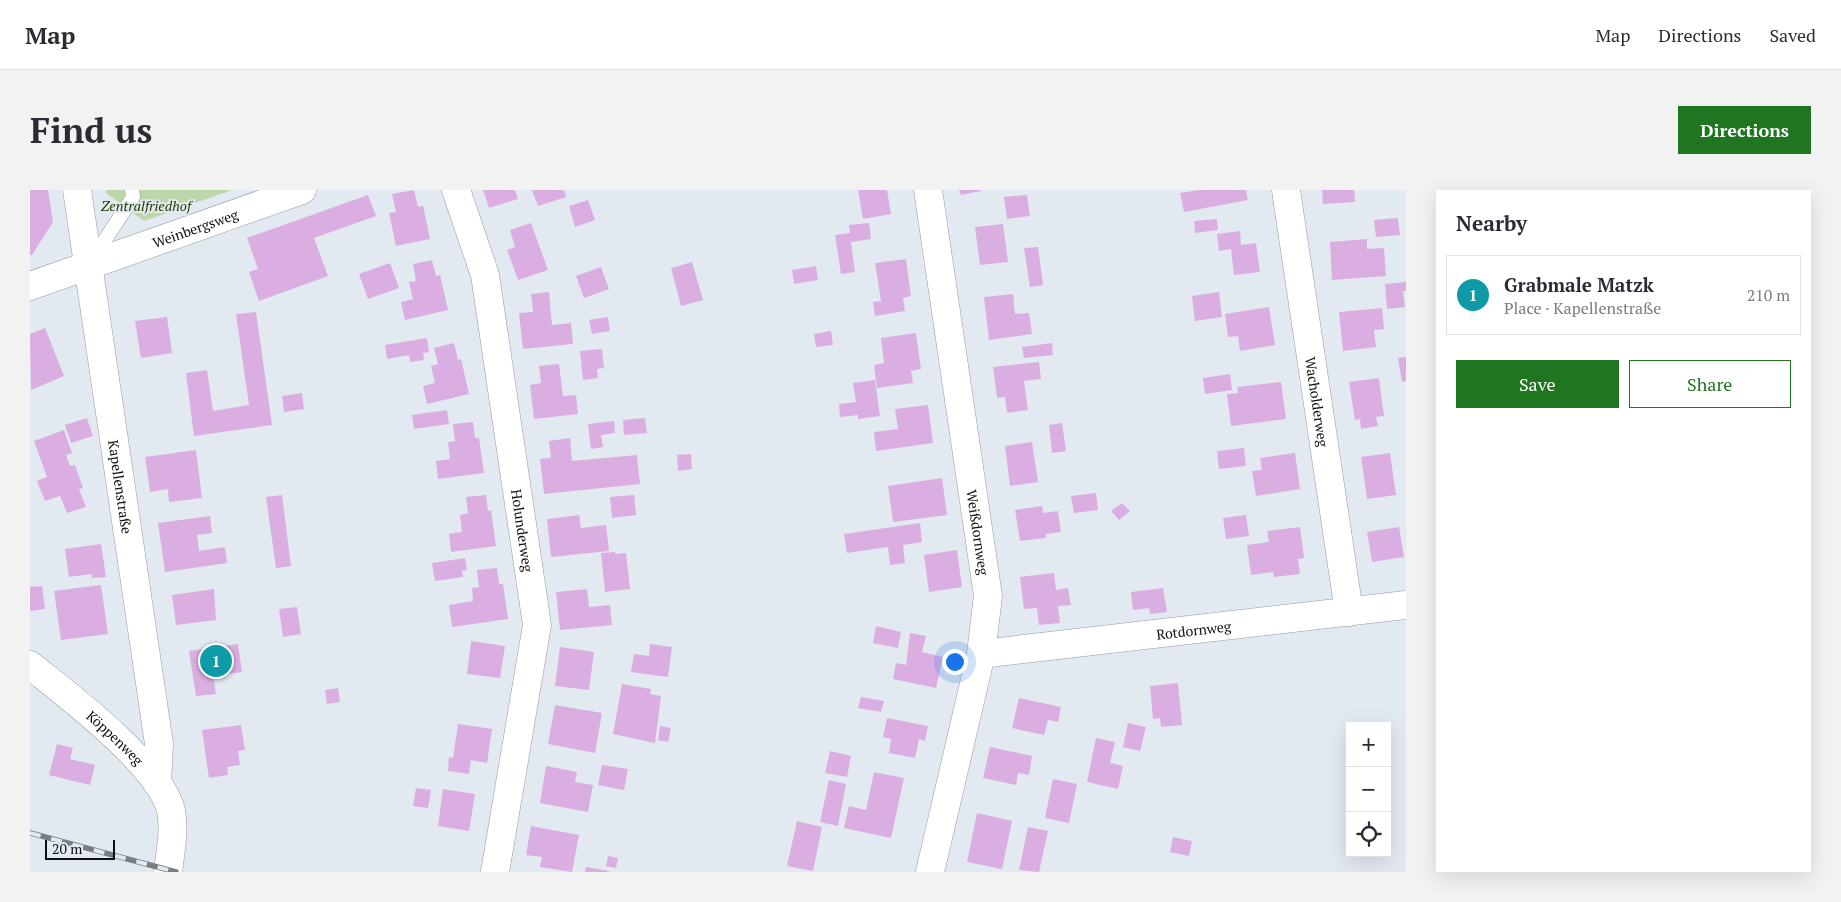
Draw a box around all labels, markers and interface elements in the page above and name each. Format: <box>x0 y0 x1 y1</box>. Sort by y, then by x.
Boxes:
text: Map <box>25 19 75 51</box>
text: Map <box>1595 23 1630 47</box>
text: Directions <box>1658 23 1741 47</box>
text: Saved <box>1769 23 1816 47</box>
button: Directions <box>1678 106 1811 154</box>
text: Find us <box>30 107 152 153</box>
park label: Zentralfriedhof <box>101 196 194 215</box>
street label: Weinbergsweg <box>150 204 241 252</box>
text: Nearby <box>1456 209 1527 237</box>
text: Grabmale Matzk <box>1504 272 1654 297</box>
text: 1 <box>1468 284 1478 306</box>
text: 210 m <box>1747 284 1790 306</box>
text: Place · Kapellenstraße <box>1504 297 1661 319</box>
street label: Wacholderweg <box>1301 355 1334 449</box>
button: Save <box>1456 360 1619 408</box>
button: Share <box>1629 360 1791 408</box>
street label: Kapellenstraße <box>105 439 137 535</box>
street label: Holunderweg <box>507 488 539 574</box>
street label: Weißdornweg <box>963 488 994 577</box>
street label: Rotdornweg <box>1155 616 1233 643</box>
pin: 1 <box>200 642 232 680</box>
your location <box>942 649 968 675</box>
street label: Köppenweg <box>83 706 149 769</box>
map controls <box>1346 722 1391 857</box>
button: + <box>1346 722 1391 767</box>
button: − <box>1346 767 1391 812</box>
button: locate <box>1346 812 1391 857</box>
scale bar <box>45 837 115 860</box>
text: 20 m <box>52 839 82 858</box>

